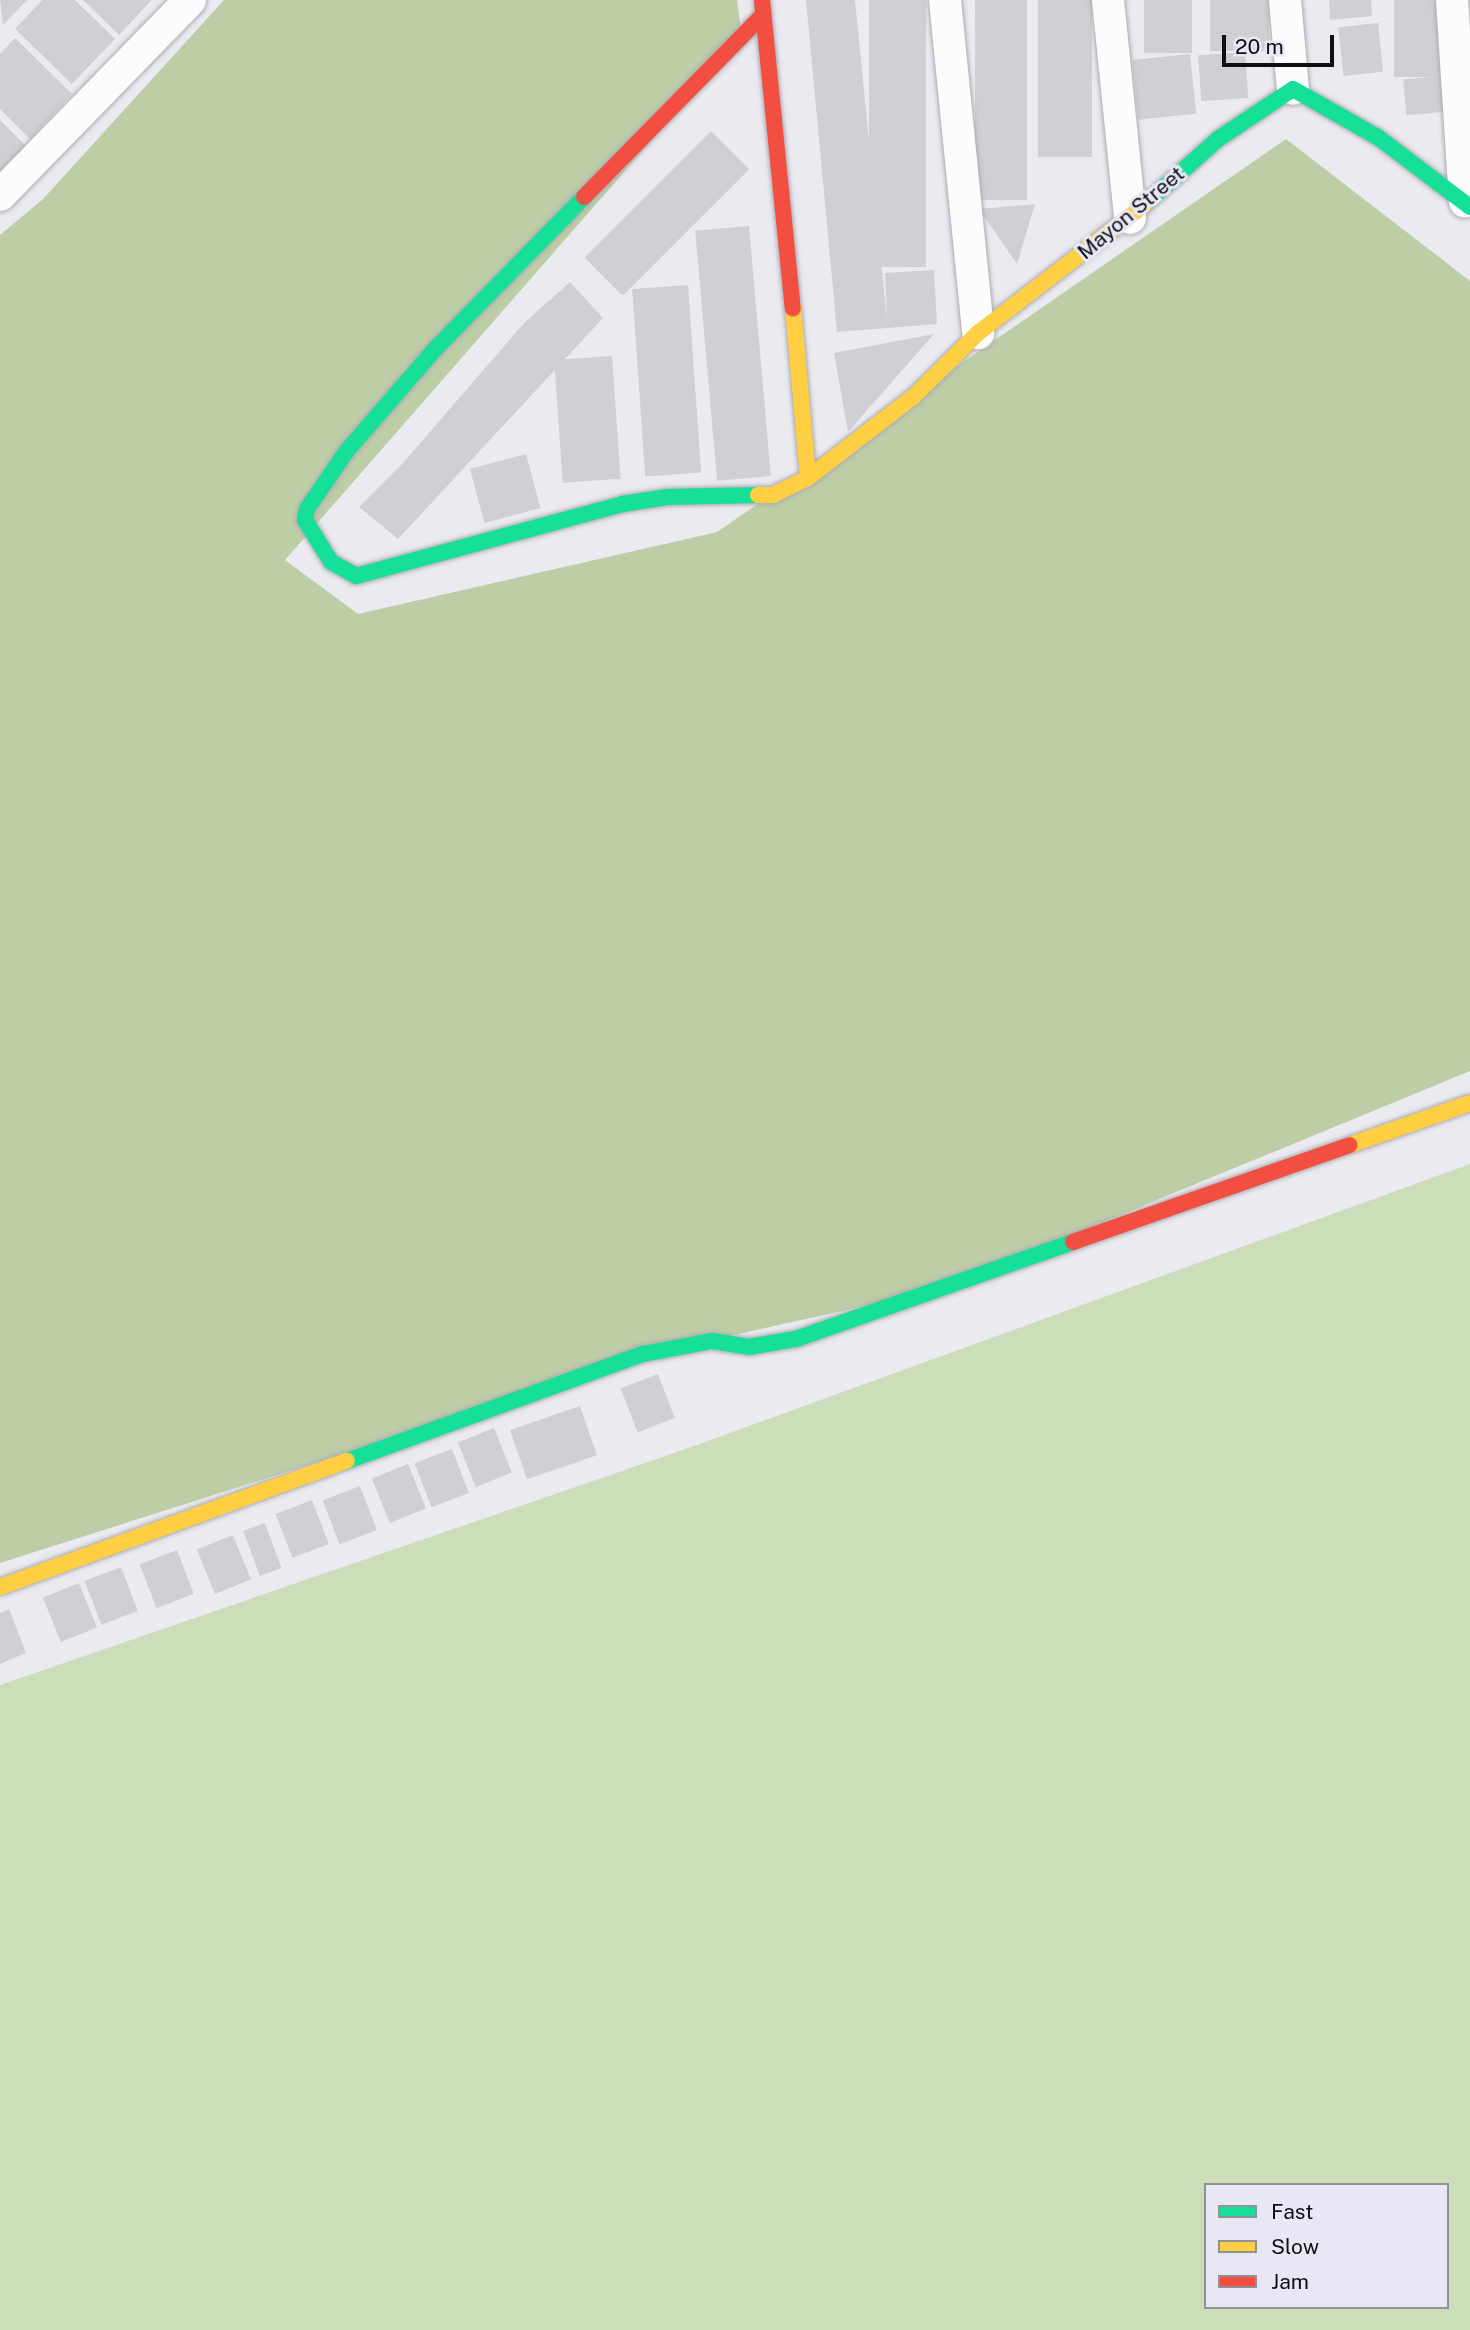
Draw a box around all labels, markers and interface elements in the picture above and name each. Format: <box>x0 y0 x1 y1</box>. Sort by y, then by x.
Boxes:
scale bar <box>1225 21 1337 65</box>
text: 20 m <box>1235 34 1284 59</box>
street label: Mayon Street <box>1073 161 1189 265</box>
legend <box>1204 2183 1449 2309</box>
text: Fast <box>1271 2199 1313 2224</box>
text: Slow <box>1271 2234 1319 2259</box>
text: Jam <box>1271 2269 1309 2294</box>

